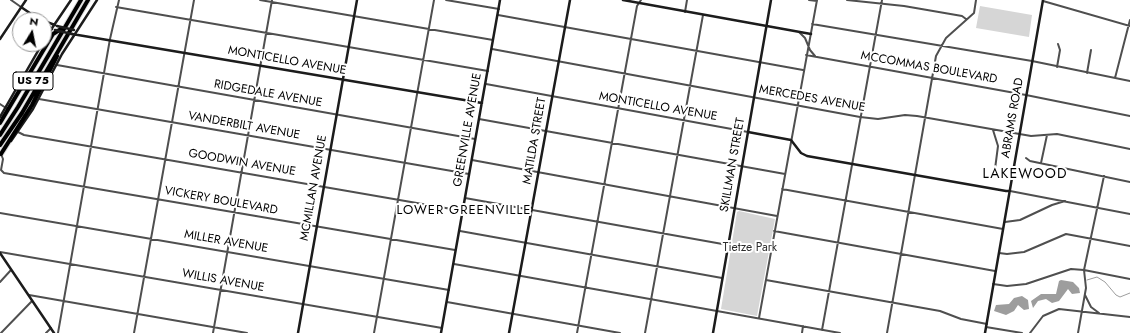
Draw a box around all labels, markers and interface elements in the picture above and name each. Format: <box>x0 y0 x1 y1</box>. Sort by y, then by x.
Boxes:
north arrow <box>12 12 52 52</box>
text: N <box>28 13 40 30</box>
street label: MONTICELLO AVENUE <box>227 43 347 79</box>
street label: MCCOMMAS BOULEVARD <box>860 49 998 87</box>
road number: US 75 <box>13 72 53 90</box>
street label: GREENVILLE AVENUE <box>451 72 485 188</box>
street label: RIDGEDALE AVENUE <box>213 77 323 111</box>
street label: ABRAMS ROAD <box>999 77 1027 159</box>
street label: MERCEDES AVENUE <box>758 83 866 115</box>
street label: MONTICELLO AVENUE <box>598 89 718 125</box>
street label: MATILDA STREET <box>520 97 550 185</box>
street label: VANDERBILT AVENUE <box>187 109 301 143</box>
street label: SKILLMAN STREET <box>718 117 748 213</box>
street label: MCMILLAN AVENUE <box>298 134 330 242</box>
street label: GOODWIN AVENUE <box>187 146 297 180</box>
district label: LAKEWOOD <box>983 167 1067 183</box>
street label: VICKERY BOULEVARD <box>163 184 279 218</box>
district label: LOWER GREENVILLE <box>397 203 531 219</box>
street label: MILLER AVENUE <box>183 228 269 256</box>
park label: Tietze Park <box>723 241 777 255</box>
street label: WILLIS AVENUE <box>181 267 265 295</box>

